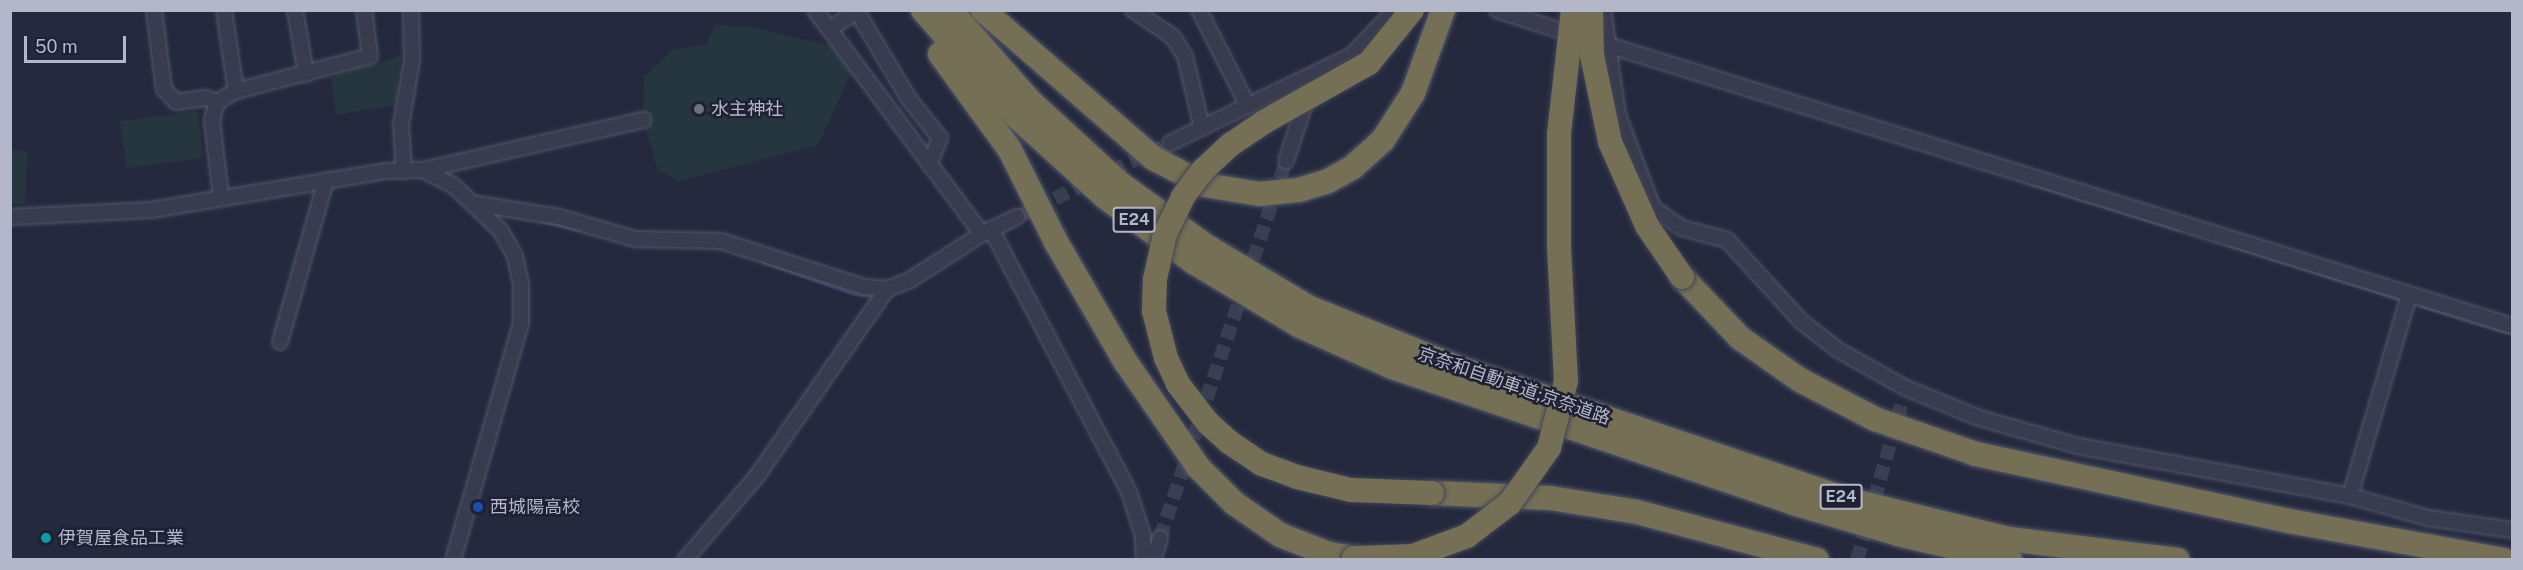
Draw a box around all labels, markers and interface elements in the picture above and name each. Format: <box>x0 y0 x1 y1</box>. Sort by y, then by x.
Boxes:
scale bar <box>27 24 129 62</box>
text: 50 m <box>35 36 78 57</box>
place label: 水主神社 <box>711 98 783 120</box>
marker: 水主神社 <box>692 102 706 116</box>
road number: E24 <box>1112 207 1156 233</box>
street label: 京奈和自動車道;京奈道路 <box>1415 343 1613 429</box>
road number: E24 <box>1818 484 1864 510</box>
place label: 西城陽高校 <box>490 496 580 518</box>
marker: 西城陽高校 <box>471 500 485 514</box>
place label: 伊賀屋食品工業 <box>58 527 184 549</box>
marker: 伊賀屋食品工業 <box>39 531 53 545</box>

